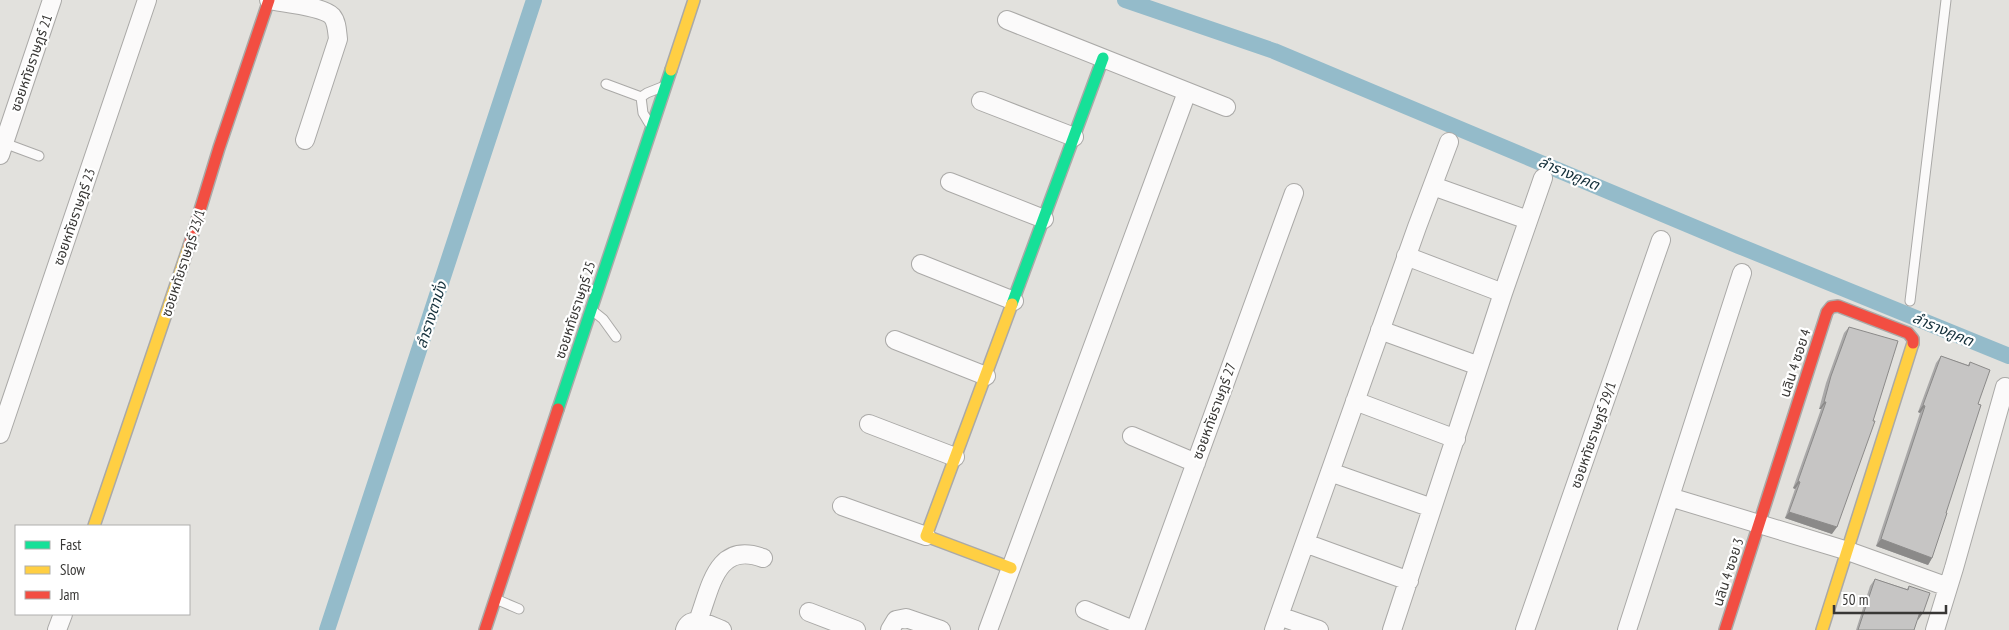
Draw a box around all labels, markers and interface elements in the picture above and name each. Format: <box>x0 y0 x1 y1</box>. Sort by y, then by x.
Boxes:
street label: ซอยหทัยราษฎร์ 21 <box>6 12 56 114</box>
water label: ลำรางคูคต <box>1536 152 1604 195</box>
street label: ซอยหทัยราษฎร์ 23 <box>49 166 99 268</box>
street label: ซอยหทัยราษฎร์ 23/1 <box>157 207 209 319</box>
street label: ซอยหทัยราษฎร์ 25 <box>551 259 599 361</box>
water label: ลำรางตามั่ง <box>411 278 451 351</box>
water label: ลำรางคูคต <box>1910 308 1978 351</box>
street label: นลิน 4 ซอย 4 <box>1775 326 1815 399</box>
street label: ซอยหทัยราษฎร์ 27 <box>1188 360 1240 462</box>
street label: ซอยหทัยราษฎร์ 29/1 <box>1566 379 1620 491</box>
legend <box>15 525 190 615</box>
text: Fast <box>60 535 81 554</box>
street label: นลิน 4 ซอย 3 <box>1708 536 1748 608</box>
text: Slow <box>60 560 85 579</box>
scale bar <box>1834 582 1946 614</box>
text: Jam <box>59 585 79 604</box>
text: 50 m <box>1842 590 1868 609</box>

